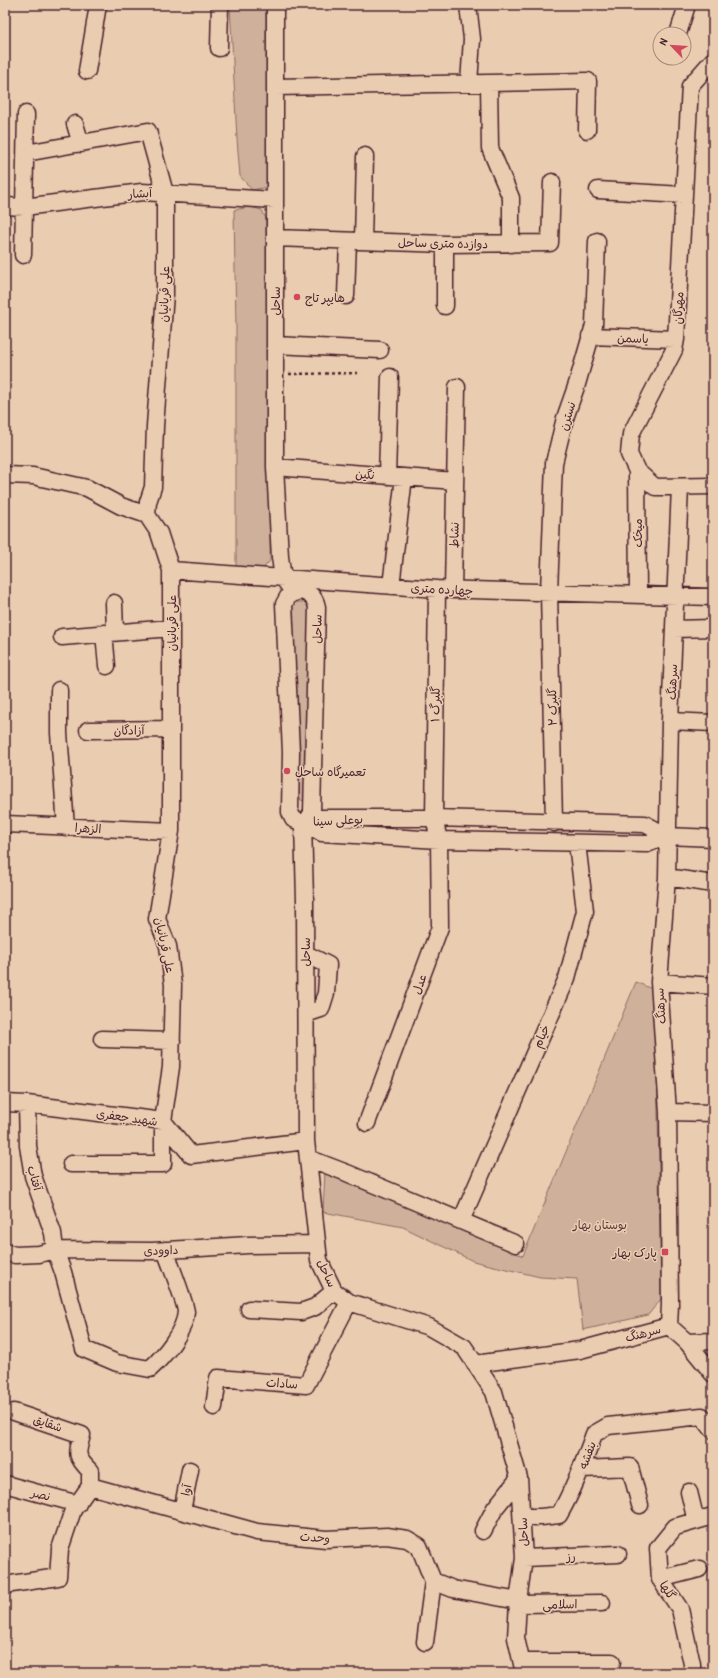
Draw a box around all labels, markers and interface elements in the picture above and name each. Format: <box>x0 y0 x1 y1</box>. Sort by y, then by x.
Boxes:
north arrow <box>652 26 692 66</box>
text: N <box>655 36 671 47</box>
street label: آبشار <box>126 184 154 202</box>
street label: دوازده متری ساحل <box>398 234 488 252</box>
street label: علی قربانیان <box>155 265 173 323</box>
street label: ساحل <box>267 286 284 316</box>
place label: هایپر تاج <box>305 289 345 307</box>
street label: مهرگان <box>669 291 687 325</box>
marker: هایپر تاج <box>292 292 302 302</box>
street label: یاسمن <box>617 329 649 347</box>
street label: نسترن <box>555 399 579 433</box>
street label: نگین <box>355 465 375 483</box>
street label: میخک <box>629 518 646 548</box>
street label: نشاط <box>445 522 463 548</box>
street label: چهارده متری <box>410 579 474 599</box>
street label: علی قربانیان <box>163 595 180 651</box>
street label: ساحل <box>308 614 326 644</box>
street label: سرهنگ <box>663 664 681 700</box>
street label: گلبرگ ۱ <box>426 686 444 722</box>
street label: گلبرک ۲ <box>543 688 561 726</box>
street label: آزادگان <box>114 721 146 739</box>
place label: تعمیرگاه ساحل <box>295 763 366 780</box>
marker: تعمیرگاه ساحل <box>282 766 292 776</box>
street label: بوعلی سینا <box>313 810 363 830</box>
street label: الزهرا <box>74 819 102 837</box>
street label: علی قربانیان <box>151 916 179 974</box>
street label: ساحل <box>297 937 314 967</box>
street label: عدل <box>407 971 431 997</box>
street label: سرهنگ <box>650 987 670 1025</box>
street label: خیام <box>528 1022 555 1051</box>
street label: شهید جعفری <box>95 1104 159 1130</box>
street label: آفتاب <box>23 1163 47 1194</box>
park label: بوستان بهار <box>572 1216 627 1233</box>
street label: داوودی <box>143 1241 179 1259</box>
place label: پارک بهار <box>612 1244 657 1261</box>
marker: پارک بهار <box>660 1247 670 1257</box>
street label: ساحل <box>313 1256 341 1290</box>
street label: سرهنگ <box>623 1320 663 1346</box>
street label: سادات <box>266 1373 298 1393</box>
street label: شقایق <box>31 1410 65 1436</box>
street label: بنفشه <box>574 1439 600 1471</box>
street label: آوا <box>176 1482 196 1497</box>
street label: نصر <box>29 1483 52 1505</box>
street label: ساحل <box>514 1517 532 1547</box>
street label: وحدت <box>299 1527 331 1547</box>
street label: رز <box>565 1547 576 1565</box>
street label: گلها <box>656 1577 680 1603</box>
street label: اسلامی <box>542 1595 578 1613</box>

